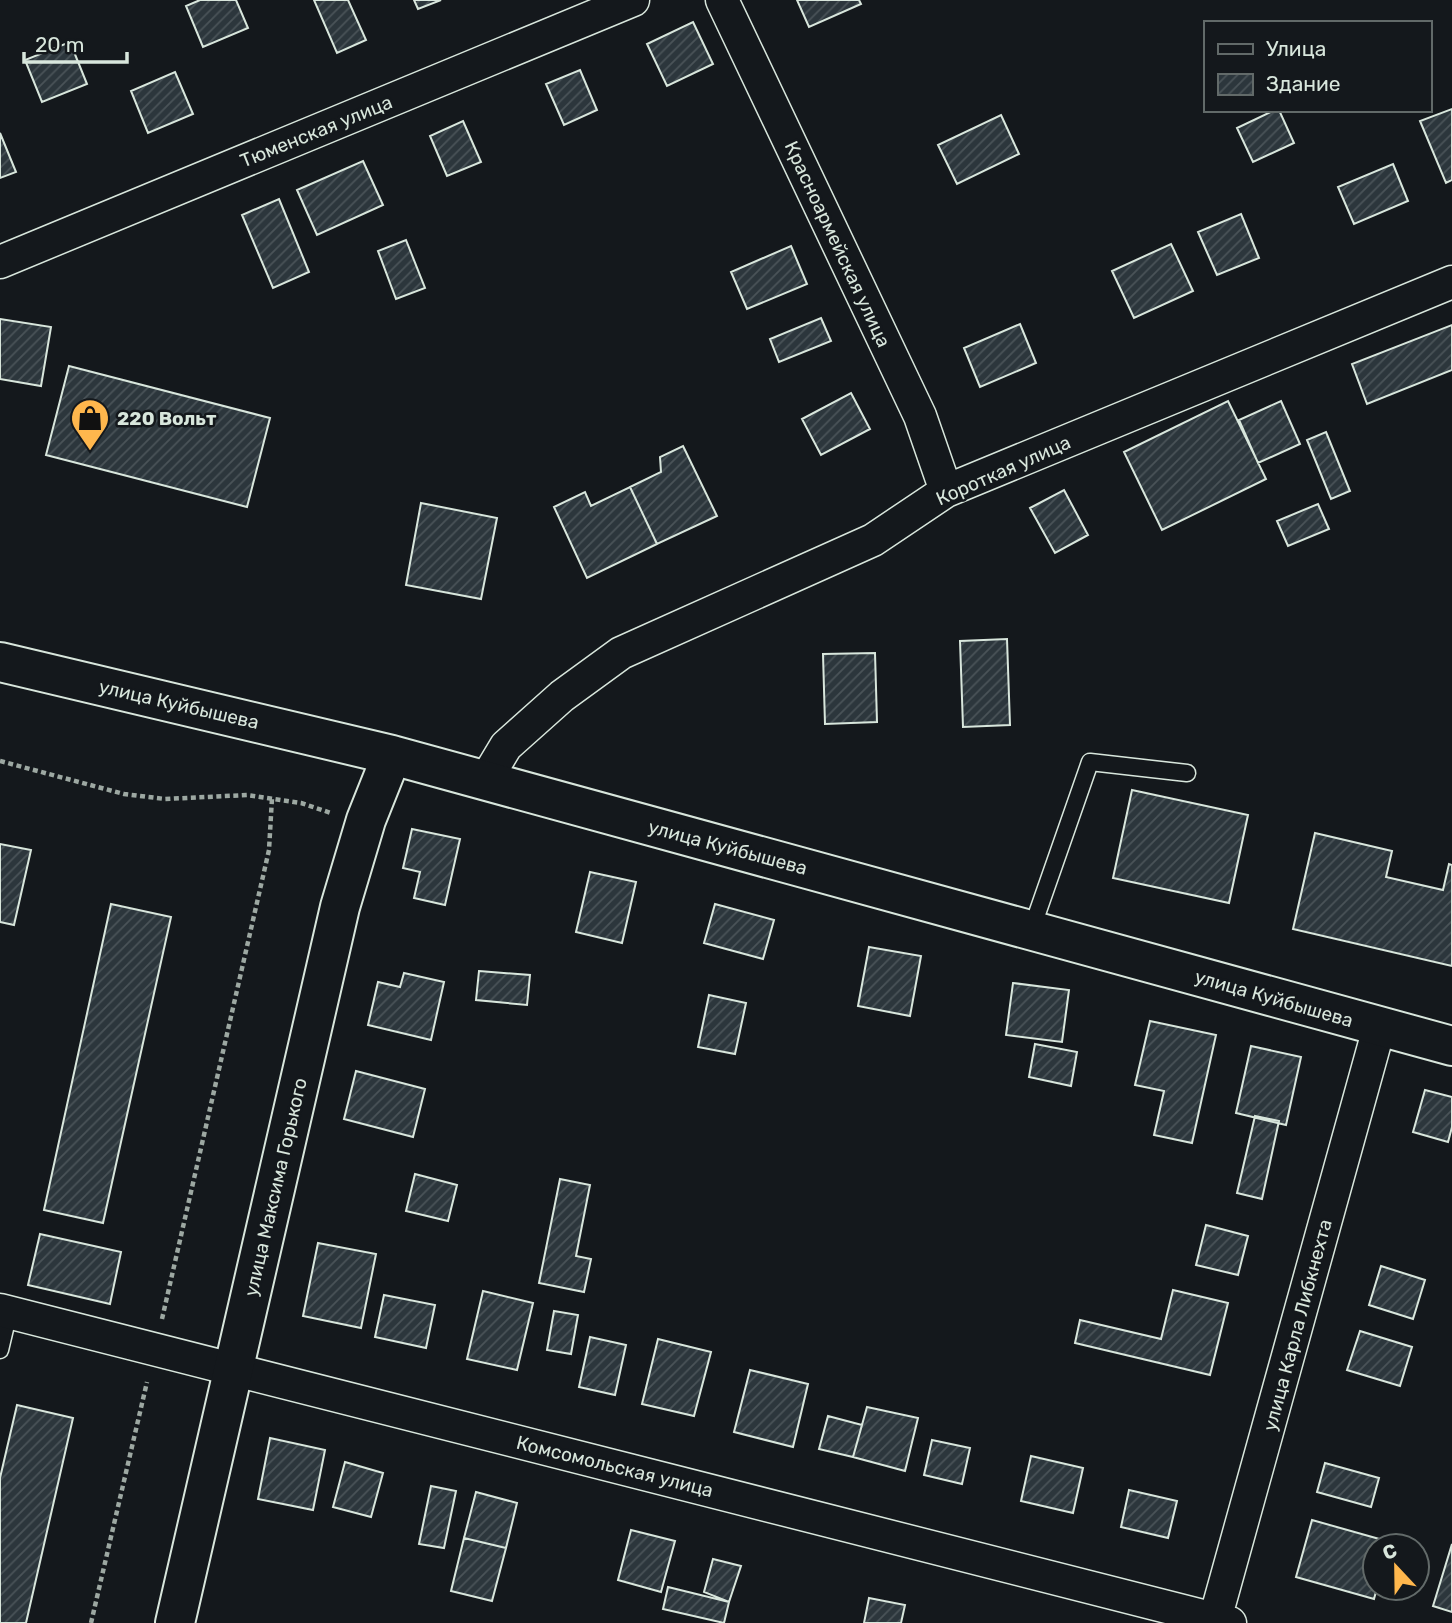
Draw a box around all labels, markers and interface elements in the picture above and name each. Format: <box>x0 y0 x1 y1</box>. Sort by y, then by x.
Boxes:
scale bar <box>24 21 128 65</box>
legend <box>1204 21 1431 112</box>
text: 20 m <box>35 32 84 57</box>
text: Улица <box>1266 36 1326 61</box>
text: Здание <box>1266 71 1341 96</box>
street label: Тюменская улица <box>237 90 396 172</box>
street label: Красноармейская улица <box>780 138 895 351</box>
shop icon: 220 Вольт <box>69 397 111 452</box>
place label: 220 Вольт <box>117 407 217 430</box>
street label: Короткая улица <box>932 431 1074 510</box>
street label: улица Куйбышева <box>97 675 261 734</box>
street label: улица Куйбышева <box>646 815 810 880</box>
street label: улица Куйбышева <box>1192 965 1356 1032</box>
street label: улица Максима Горького <box>239 1076 312 1299</box>
street label: улица Карла Либкнехта <box>1258 1217 1337 1433</box>
street label: Комсомольская улица <box>514 1431 716 1502</box>
north arrow <box>1361 1532 1431 1602</box>
text: С <box>1379 1539 1400 1565</box>

